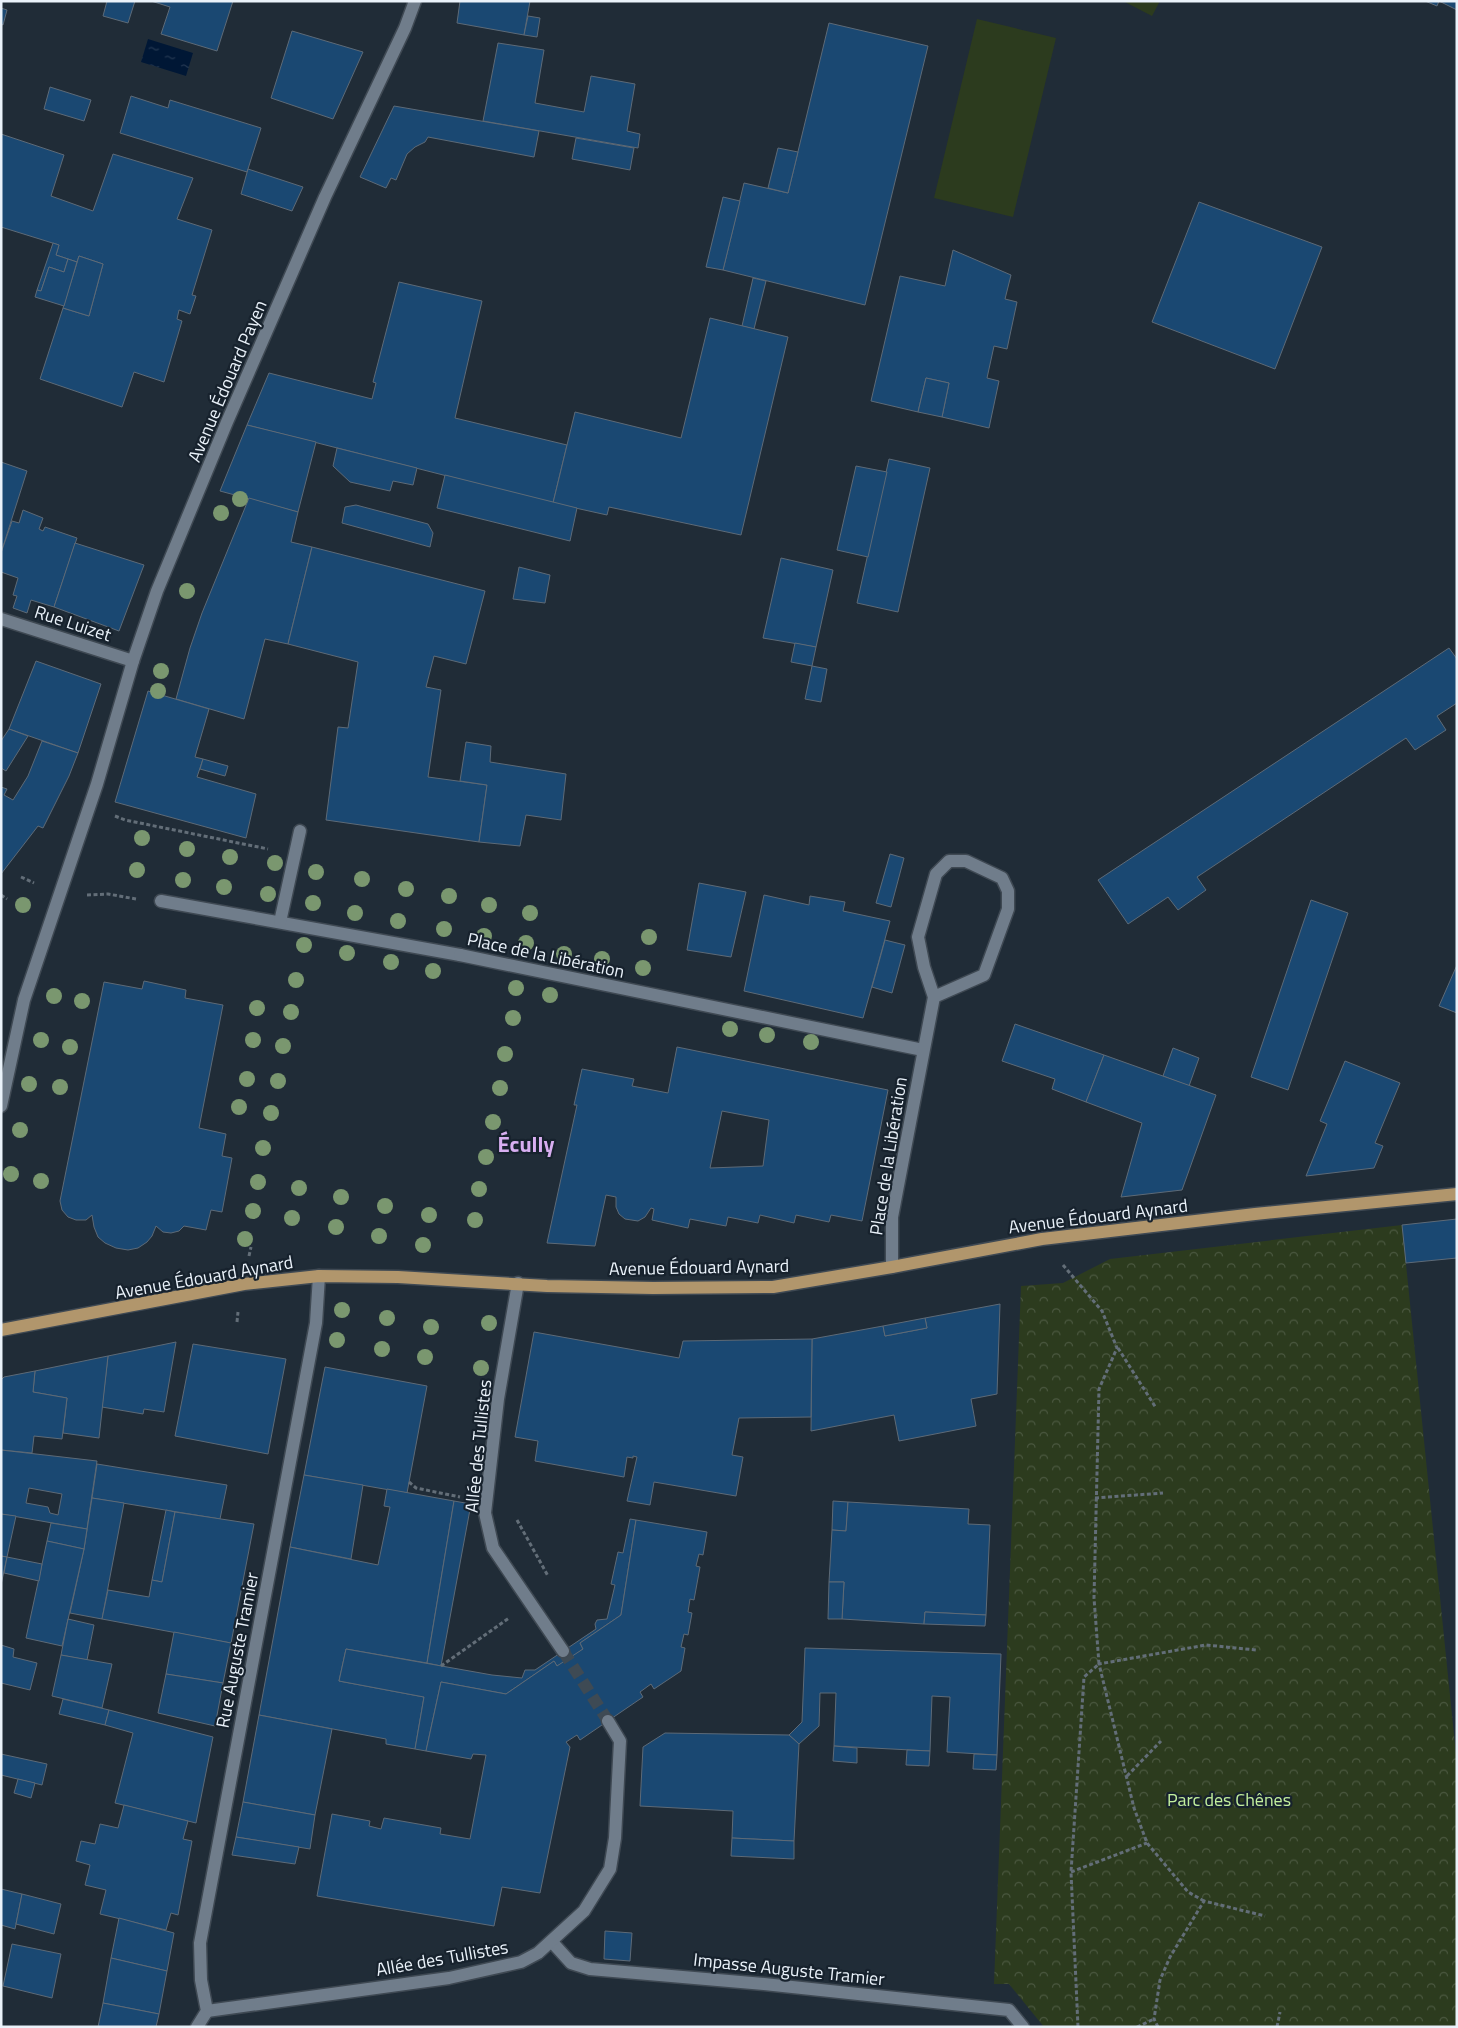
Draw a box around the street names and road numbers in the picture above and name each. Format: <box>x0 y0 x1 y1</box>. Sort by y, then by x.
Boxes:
street label: Avenue Édouard Payen <box>181 296 273 466</box>
street label: Rue Luizet <box>31 598 115 648</box>
street label: Place de la Libération <box>465 925 627 985</box>
street label: Place de la Libération <box>862 1075 914 1237</box>
street label: Avenue Édouard Aynard <box>1007 1192 1189 1240</box>
street label: Avenue Édouard Aynard <box>113 1248 295 1306</box>
street label: Avenue Édouard Aynard <box>609 1252 789 1282</box>
street label: Allée des Tullistes <box>458 1378 498 1514</box>
street label: Rue Auguste Tramier <box>209 1570 265 1730</box>
street label: Allée des Tullistes <box>374 1933 510 1983</box>
street label: Impasse Auguste Tramier <box>692 1946 886 1992</box>

